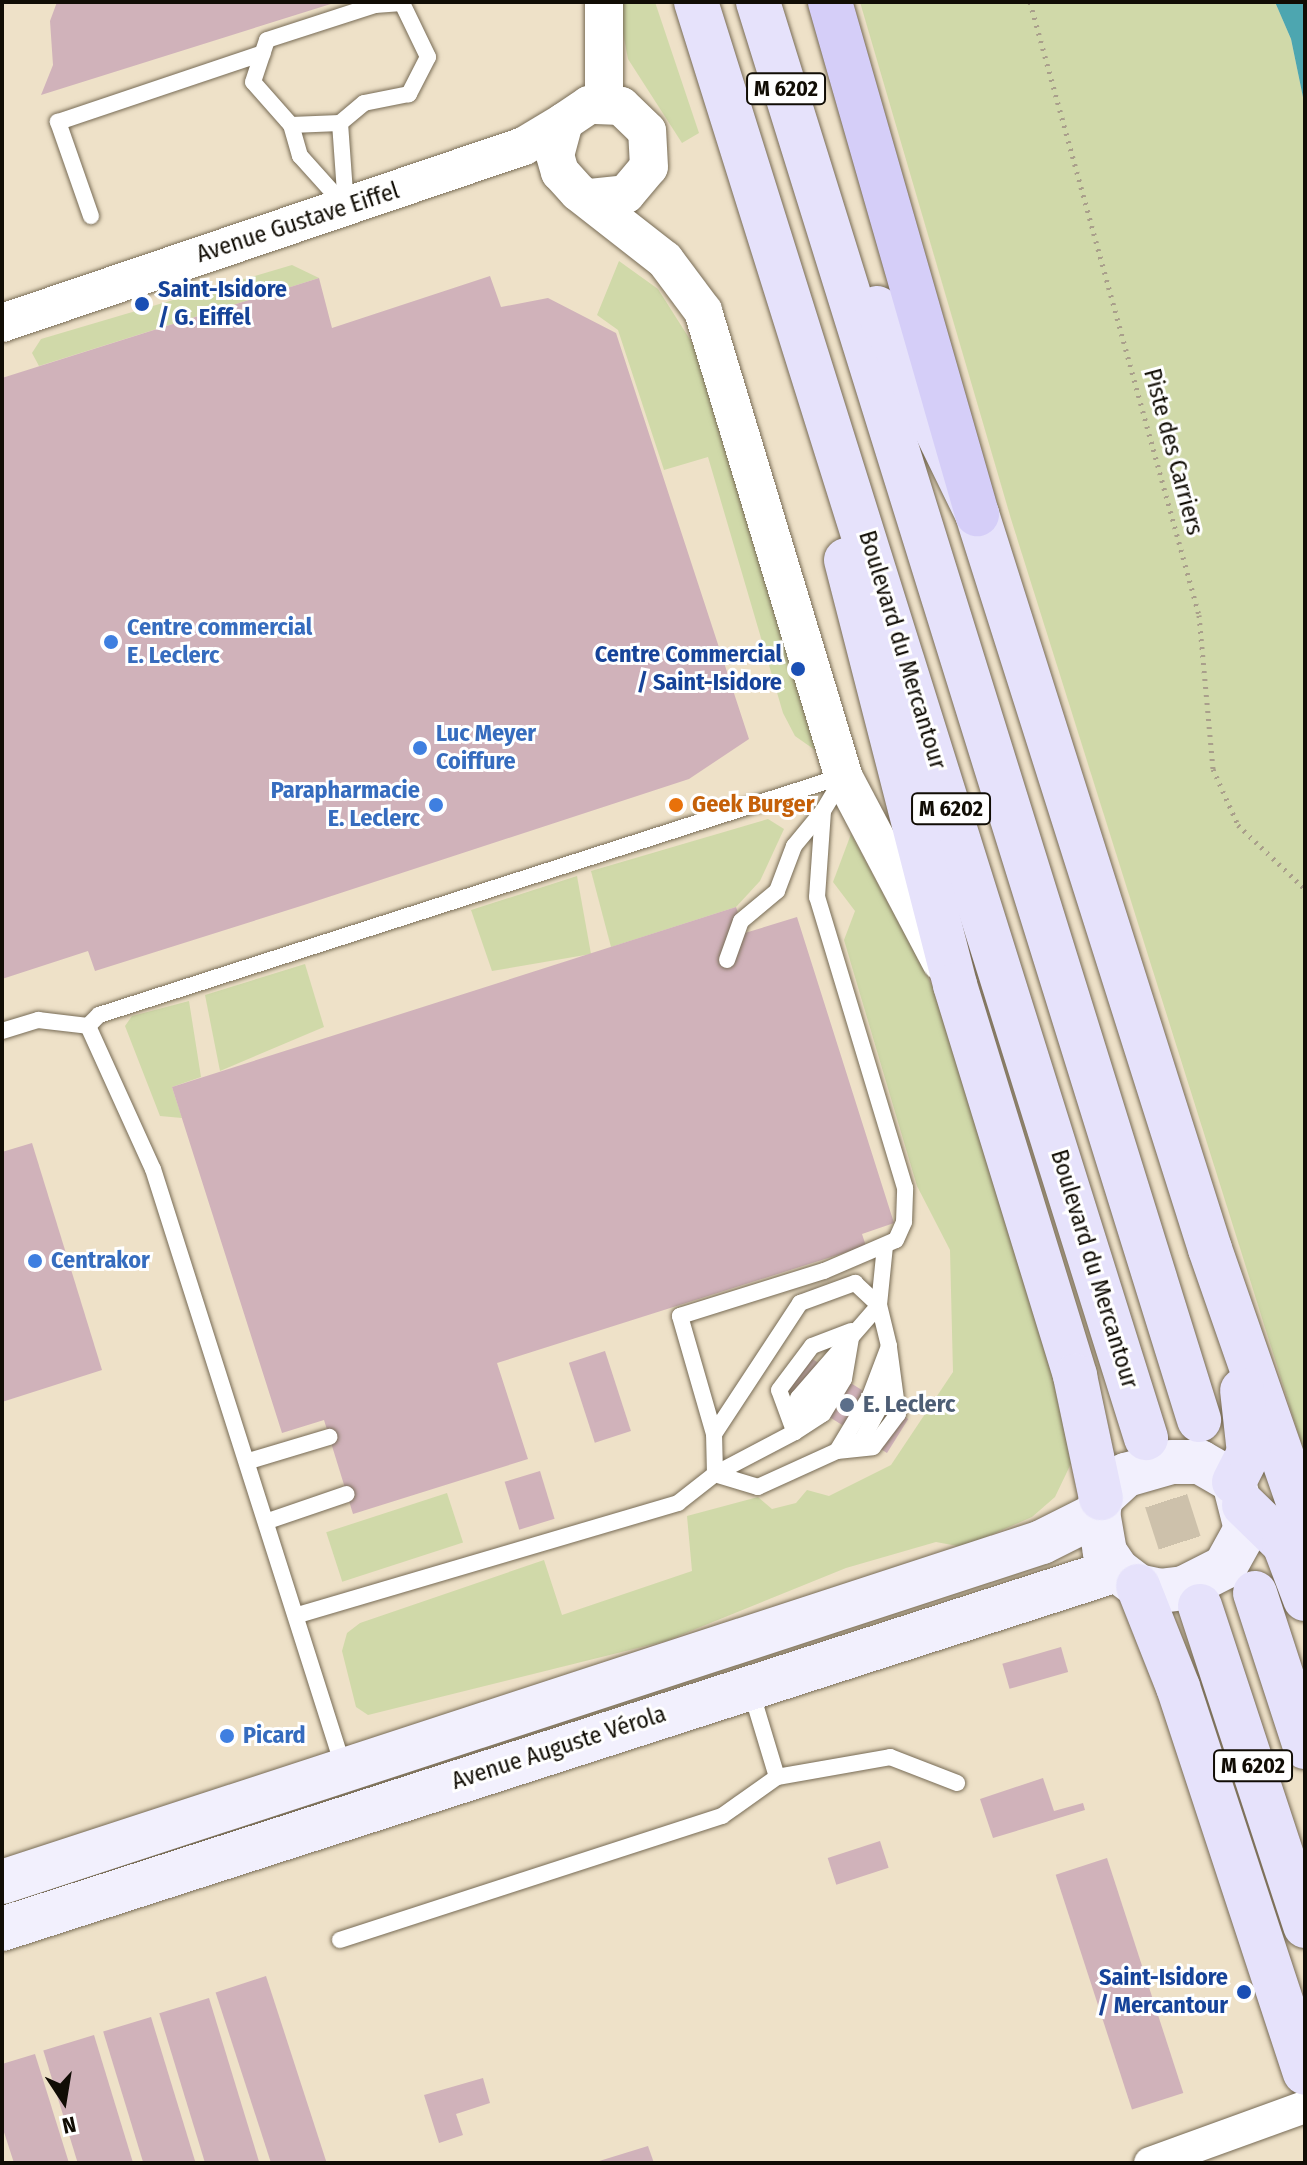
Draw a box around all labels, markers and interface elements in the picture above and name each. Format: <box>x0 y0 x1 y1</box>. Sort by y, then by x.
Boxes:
road number: M 6202 <box>746 71 826 107</box>
street label: Avenue Gustave Eiffel <box>193 177 403 269</box>
place label: Saint-Isidore / G. Eiffel <box>158 276 287 332</box>
marker: Saint-Isidore / G. Eiffel <box>133 295 151 313</box>
street label: Piste des Carriers <box>1137 366 1209 538</box>
street label: Boulevard du Mercantour <box>852 527 952 773</box>
place label: Centre commercial E. Leclerc <box>127 614 312 670</box>
marker: Centre commercial E. Leclerc <box>102 633 120 651</box>
place label: Centre Commercial / Saint-Isidore <box>595 641 782 697</box>
marker: Centre Commercial / Saint-Isidore <box>789 660 807 678</box>
place label: Luc Meyer Coiffure <box>436 720 536 776</box>
marker: Luc Meyer Coiffure <box>411 739 429 757</box>
place label: Parapharmacie E. Leclerc <box>271 777 420 833</box>
place label: Geek Burger <box>692 791 814 819</box>
road number: M 6202 <box>911 791 991 827</box>
marker: Parapharmacie E. Leclerc <box>427 796 445 814</box>
marker: Geek Burger <box>667 796 685 814</box>
street label: Boulevard du Mercantour <box>1044 1146 1144 1392</box>
place label: Centrakor <box>51 1247 150 1275</box>
marker: Centrakor <box>26 1252 44 1270</box>
place label: E. Leclerc <box>863 1391 955 1419</box>
marker: E. Leclerc <box>838 1396 856 1414</box>
street label: Avenue Auguste Vérola <box>448 1700 670 1796</box>
place label: Picard <box>243 1722 306 1750</box>
marker: Picard <box>218 1727 236 1745</box>
road number: M 6202 <box>1213 1748 1293 1784</box>
place label: Saint-Isidore / Mercantour <box>1097 1964 1228 2020</box>
marker: Saint-Isidore / Mercantour <box>1235 1983 1253 2001</box>
north arrow <box>24 2061 104 2141</box>
text: N <box>60 2110 78 2140</box>

